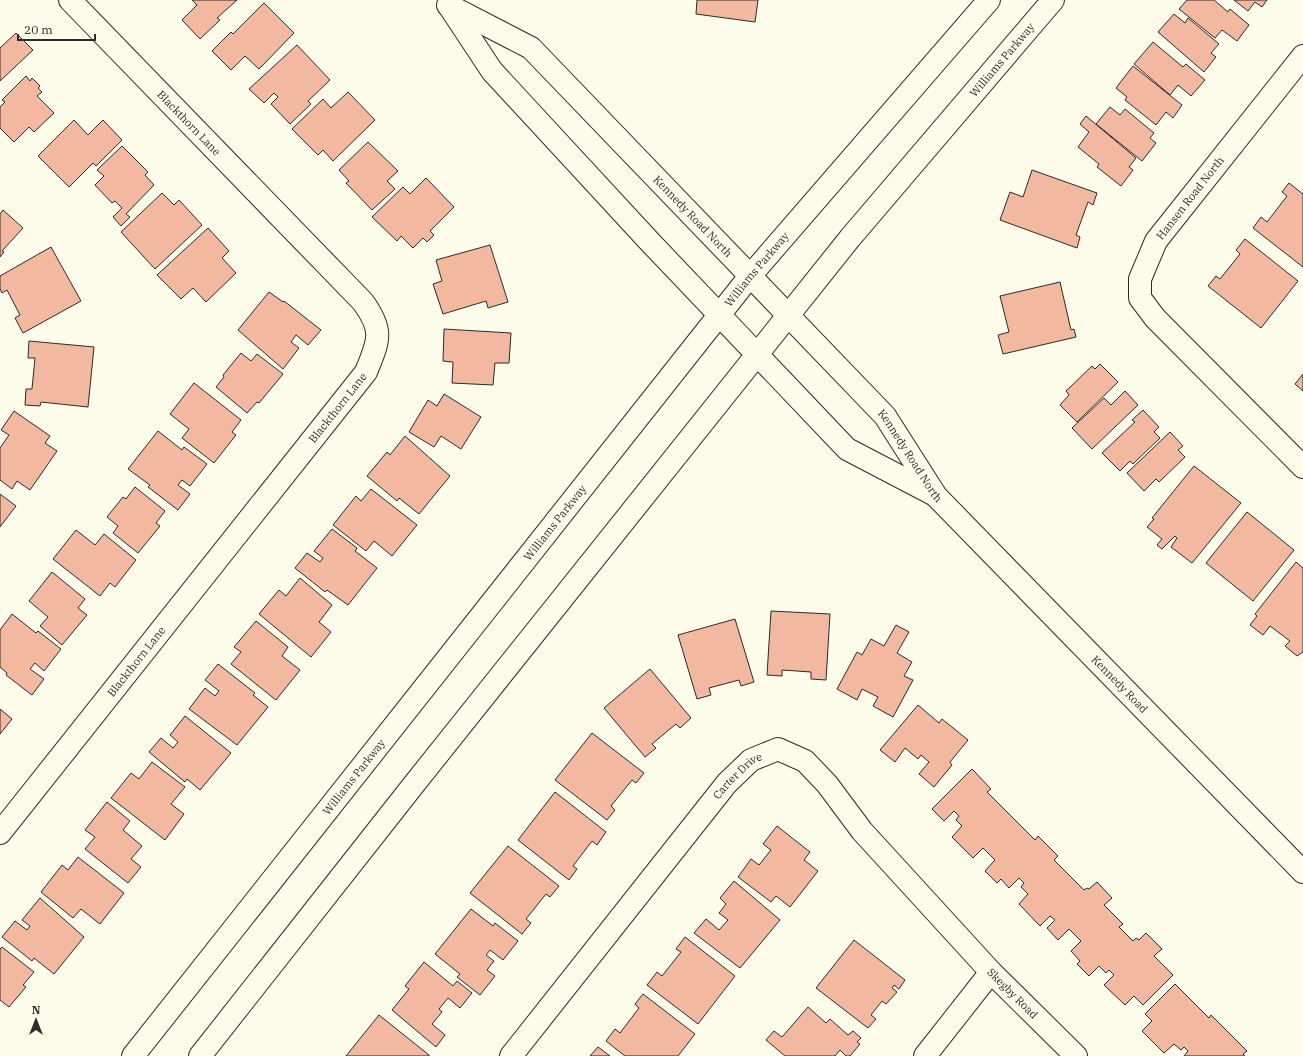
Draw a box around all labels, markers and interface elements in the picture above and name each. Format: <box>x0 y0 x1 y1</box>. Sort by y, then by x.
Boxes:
scale bar <box>18 16 95 42</box>
street label: Williams Parkway <box>967 20 1037 100</box>
text: 20 m <box>24 22 53 37</box>
street label: Blackthorn Lane <box>154 87 224 159</box>
street label: Hansen Road North <box>1153 153 1227 242</box>
street label: Kennedy Road North <box>650 173 735 260</box>
street label: Williams Parkway <box>722 229 792 309</box>
street label: Blackthorn Lane <box>306 370 370 446</box>
street label: Kennedy Road North <box>875 406 945 505</box>
street label: Williams Parkway <box>521 482 589 563</box>
street label: Blackthorn Lane <box>104 624 168 699</box>
street label: Kennedy Road <box>1089 653 1151 716</box>
street label: Williams Parkway <box>320 736 388 818</box>
street label: Carter Drive <box>710 749 764 802</box>
street label: Skegby Road <box>984 965 1041 1022</box>
north arrow <box>16 1000 56 1040</box>
text: N <box>32 1003 41 1017</box>

